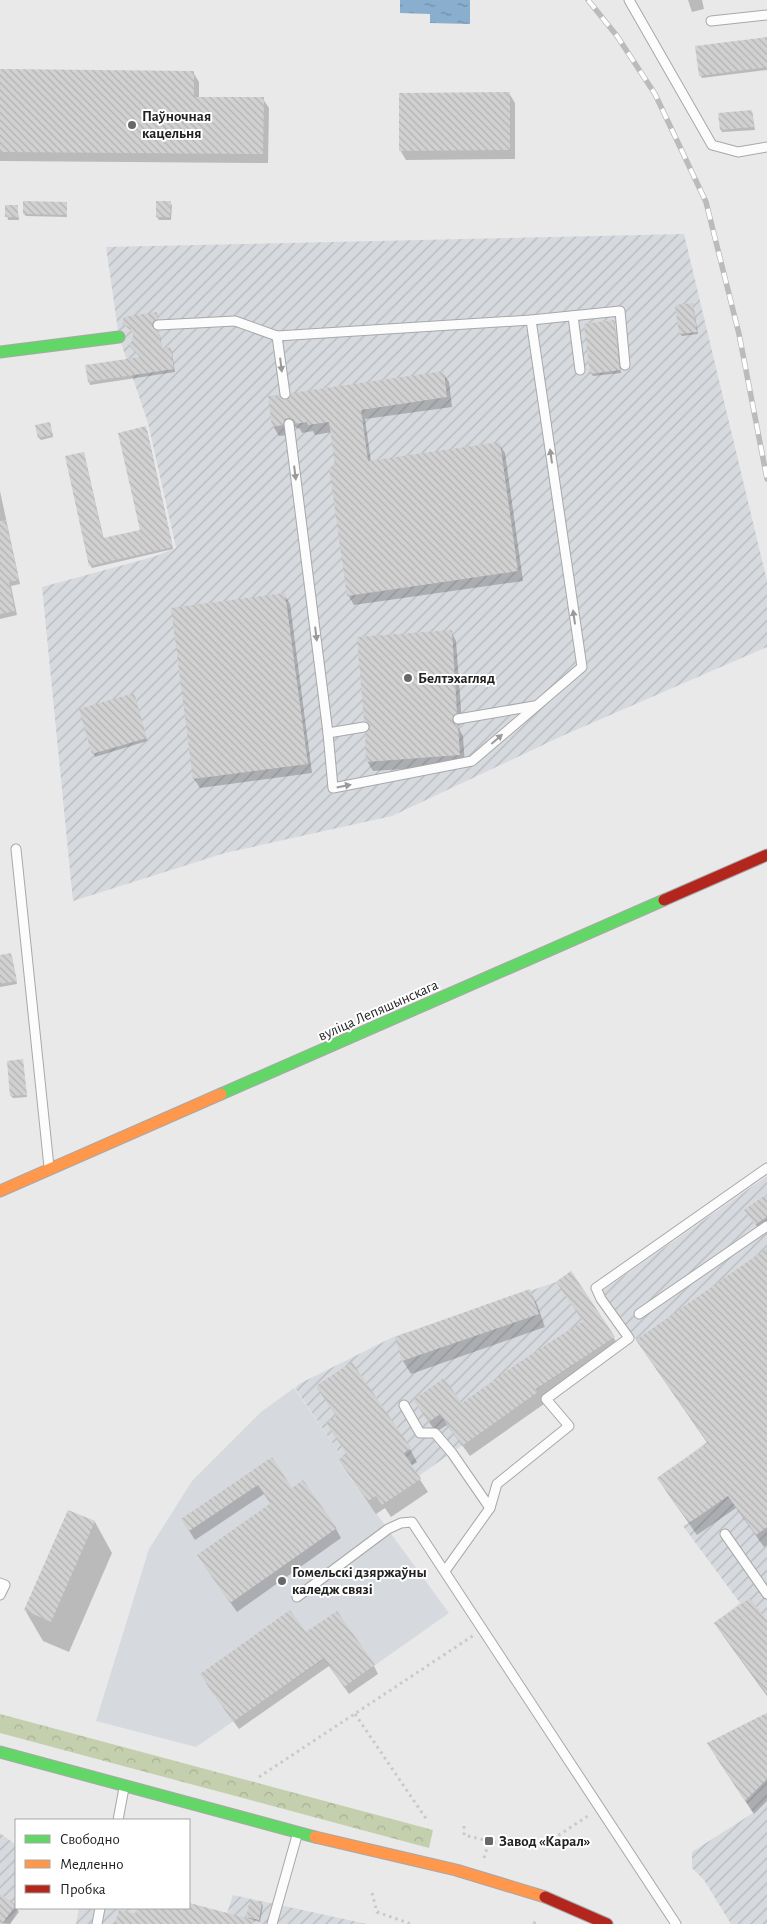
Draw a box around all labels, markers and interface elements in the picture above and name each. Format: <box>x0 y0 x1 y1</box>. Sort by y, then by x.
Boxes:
place label: Паўночная кацельня <box>142 109 211 141</box>
marker: Паўночная кацельня <box>126 119 138 131</box>
one-way arrow <box>277 357 285 373</box>
one-way arrow <box>547 447 555 463</box>
one-way arrow <box>291 465 299 481</box>
one-way arrow <box>570 608 578 624</box>
one-way arrow <box>312 626 320 642</box>
place label: Белтэхагляд <box>418 671 495 686</box>
marker: Белтэхагляд <box>402 672 414 684</box>
one-way arrow <box>490 733 502 745</box>
one-way arrow <box>337 781 353 789</box>
street label: вуліца Лепяшынскага <box>316 977 441 1044</box>
place label: Гомельскі дзяржаўны каледж связі <box>292 1565 427 1597</box>
marker: Гомельскі дзяржаўны каледж связі <box>276 1575 288 1587</box>
legend <box>15 1819 190 1909</box>
text: Свободно <box>60 1832 120 1847</box>
place label: Завод «Карал» <box>499 1834 590 1849</box>
marker: Завод «Карал» <box>483 1835 495 1847</box>
text: Медленно <box>60 1857 124 1872</box>
text: Пробка <box>60 1882 106 1897</box>

